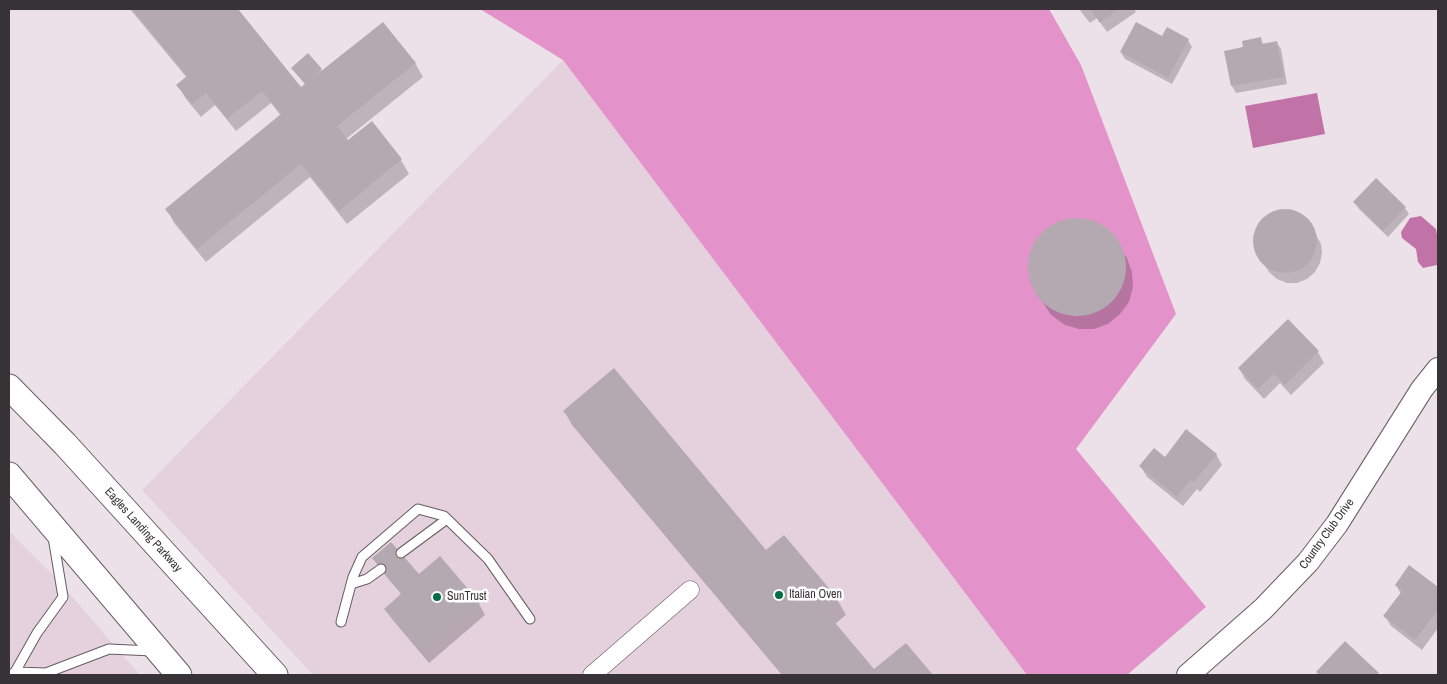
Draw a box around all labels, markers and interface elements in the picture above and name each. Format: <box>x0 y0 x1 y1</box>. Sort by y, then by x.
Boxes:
street label: Eagles Landing Parkway <box>101 485 185 575</box>
street label: Country Club Drive <box>1297 496 1357 572</box>
place label: Italian Oven <box>789 588 842 602</box>
marker: Italian Oven <box>773 589 785 601</box>
place label: SunTrust <box>447 590 487 604</box>
marker: SunTrust <box>431 591 443 603</box>

